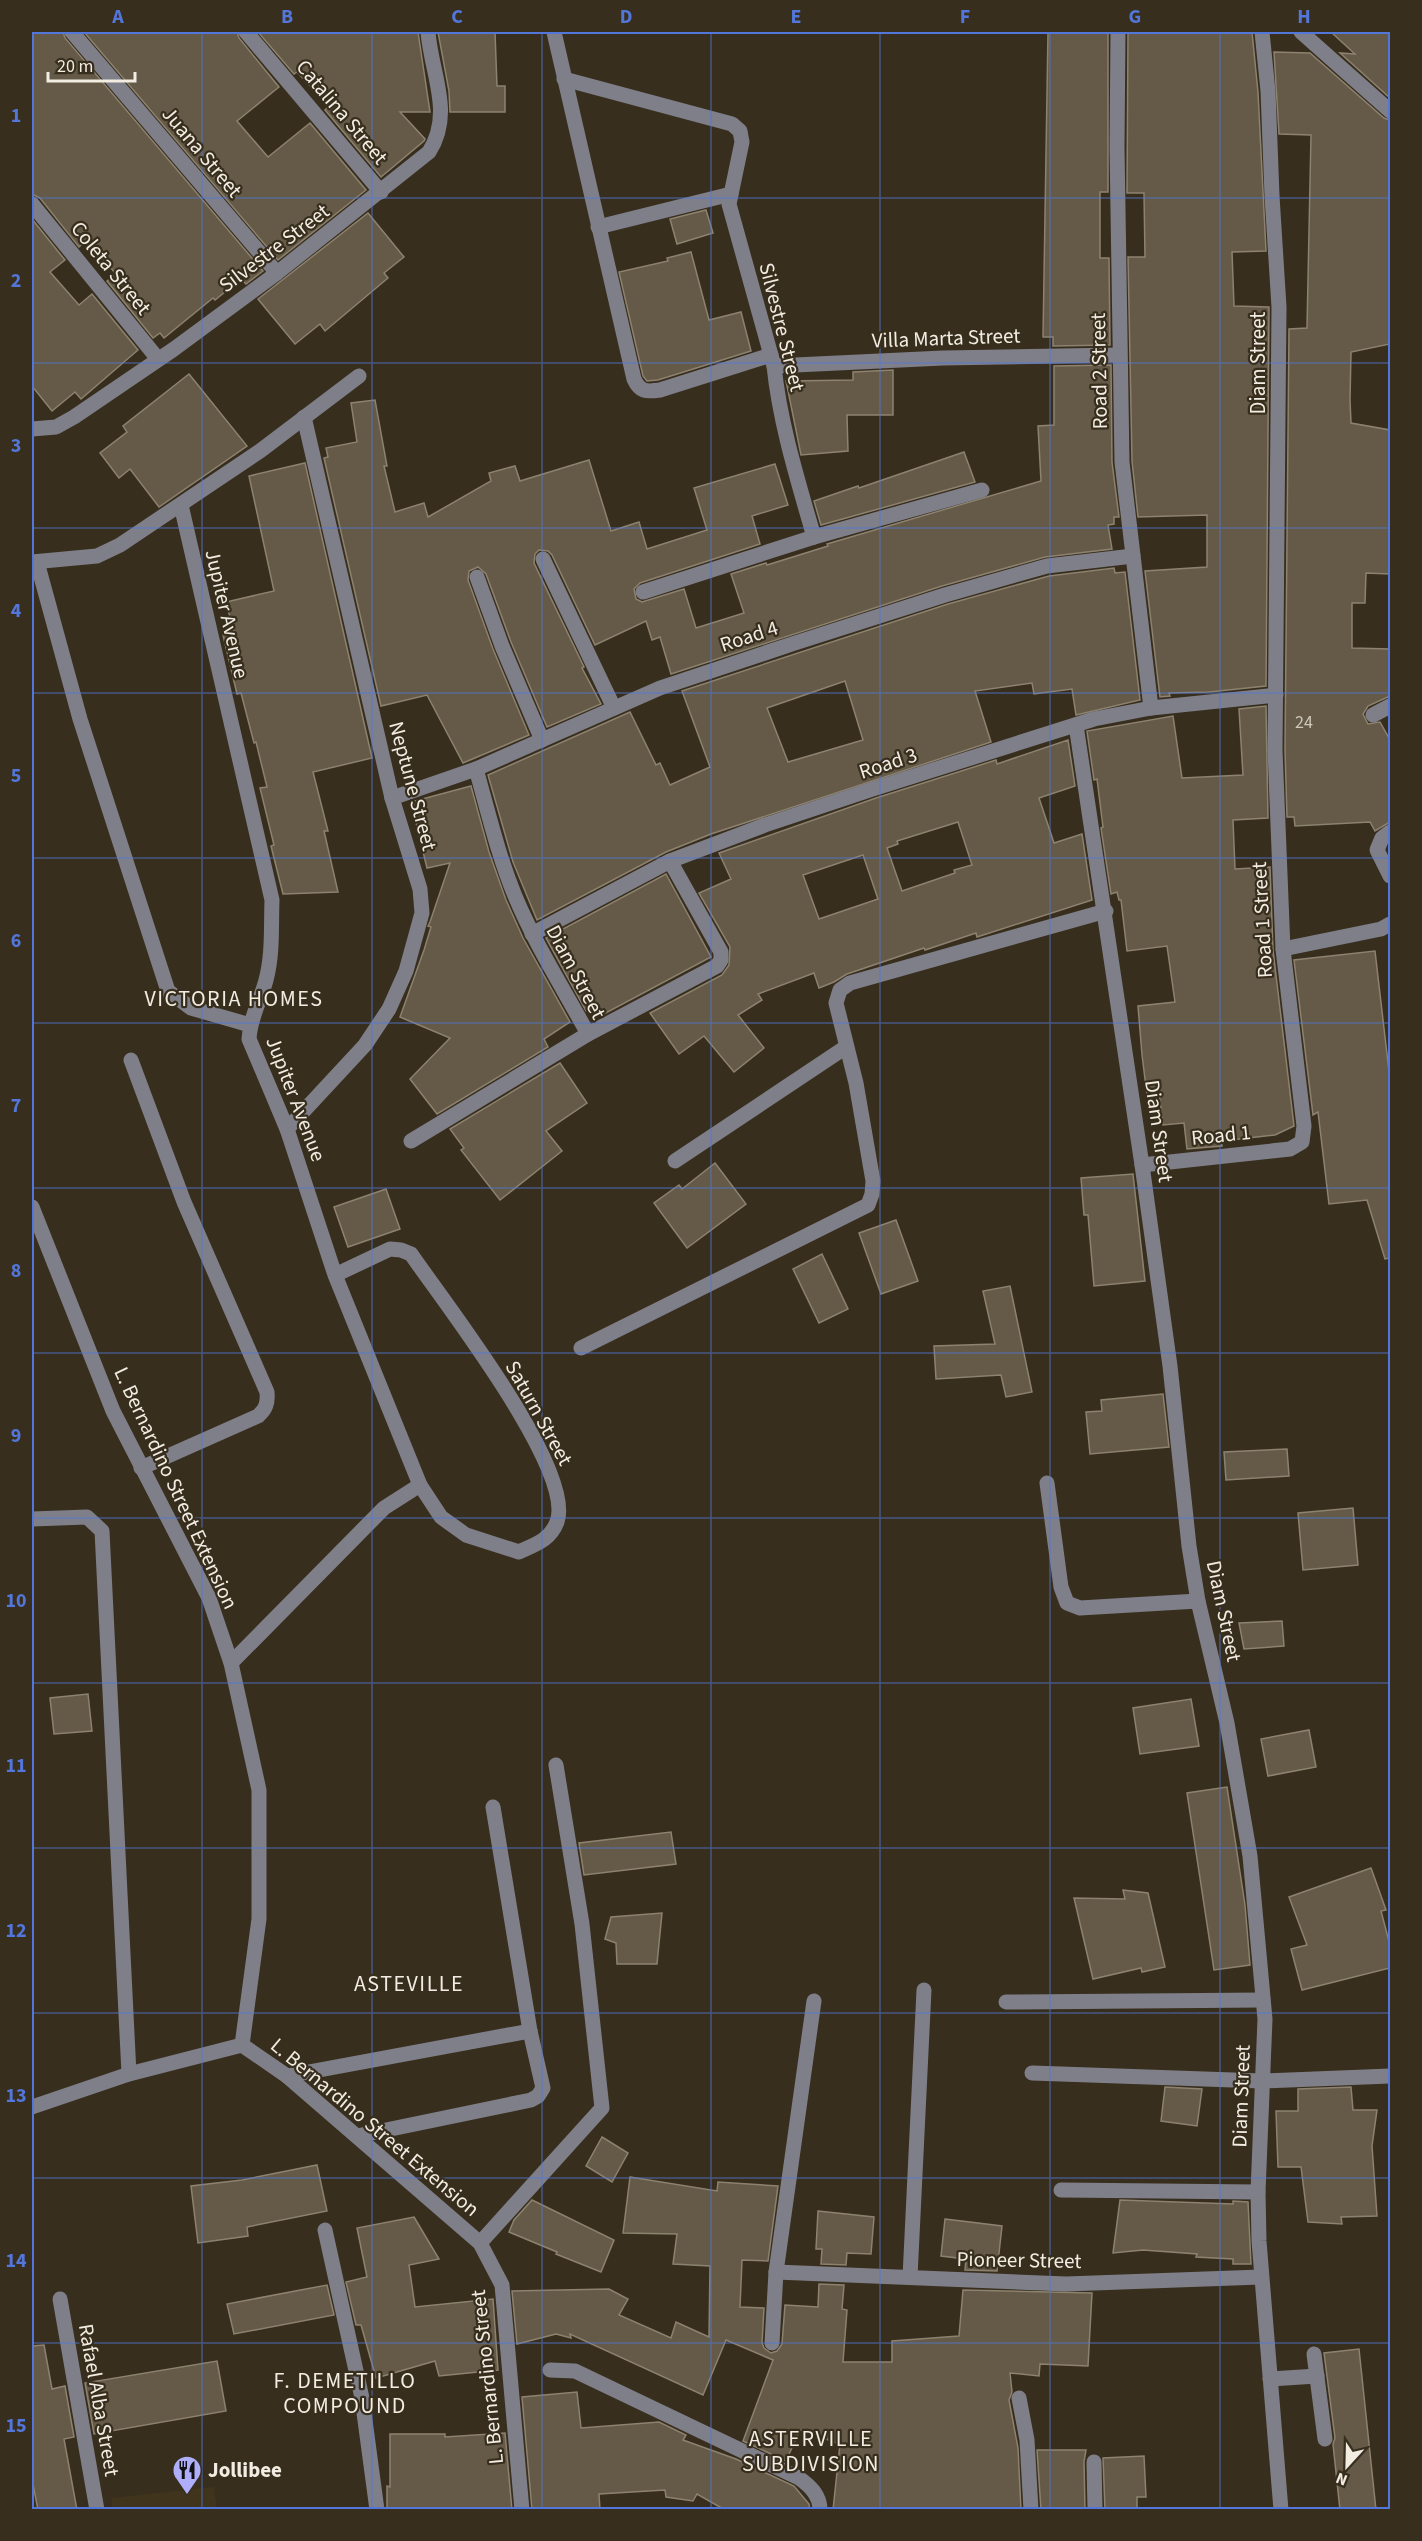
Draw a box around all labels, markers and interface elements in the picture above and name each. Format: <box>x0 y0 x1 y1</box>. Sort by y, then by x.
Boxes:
text: A <box>111 3 124 31</box>
text: B <box>281 3 293 31</box>
text: C <box>451 3 463 31</box>
text: D <box>620 3 632 31</box>
text: E <box>791 3 801 31</box>
text: F <box>960 3 970 31</box>
text: G <box>1129 3 1141 31</box>
text: H <box>1297 3 1311 31</box>
scale bar <box>48 45 135 83</box>
street label: Catalina Street <box>289 53 395 171</box>
text: 20 m <box>57 54 93 79</box>
street label: Juana Street <box>155 100 249 204</box>
text: 1 <box>11 102 21 130</box>
street label: Silvestre Street <box>212 196 336 300</box>
street label: Coleta Street <box>64 215 158 321</box>
street label: Silvestre Street <box>752 259 812 395</box>
text: 2 <box>11 267 21 295</box>
street label: Road 2 Street <box>1083 312 1115 430</box>
street label: Diam Street <box>1243 312 1273 414</box>
street label: Villa Marta Street <box>871 320 1021 356</box>
text: 3 <box>11 432 21 460</box>
street label: Jupiter Avenue <box>198 546 256 682</box>
text: 4 <box>11 597 22 625</box>
street label: Road 4 <box>716 613 782 659</box>
house number: 24 <box>1295 710 1313 735</box>
street label: Neptune Street <box>381 718 445 854</box>
street label: Road 3 <box>855 740 921 786</box>
text: 5 <box>11 762 21 790</box>
street label: Road 1 Street <box>1244 861 1280 979</box>
street label: Diam Street <box>539 920 613 1024</box>
text: 6 <box>11 927 21 955</box>
district label: VICTORIA HOMES <box>144 983 324 1015</box>
street label: Jupiter Avenue <box>258 1032 334 1166</box>
street label: Diam Street <box>1137 1078 1181 1184</box>
text: 7 <box>11 1092 21 1120</box>
street label: Road 1 <box>1190 1117 1252 1153</box>
text: 8 <box>11 1257 21 1285</box>
street label: Saturn Street <box>498 1355 580 1471</box>
street label: L. Bernardino Street Extension <box>107 1362 245 1614</box>
text: 9 <box>11 1422 21 1450</box>
street label: Diam Street <box>1199 1558 1249 1664</box>
text: 10 <box>5 1587 27 1615</box>
text: 11 <box>5 1752 27 1780</box>
text: 12 <box>5 1917 27 1945</box>
district label: ASTEVILLE <box>354 1968 464 2000</box>
street label: L. Bernardino Street Extension <box>264 2031 486 2223</box>
street label: Diam Street <box>1224 2044 1258 2148</box>
text: 13 <box>5 2082 27 2110</box>
street label: Pioneer Street <box>956 2244 1082 2276</box>
text: 14 <box>5 2247 27 2275</box>
street label: L. Bernardino Street <box>463 2288 511 2466</box>
street label: Rafael Alba Street <box>71 2321 127 2479</box>
district label: F. DEMETILLO COMPOUND <box>274 2365 416 2422</box>
text: 15 <box>5 2412 27 2440</box>
district label: ASTERVILLE SUBDIVISION <box>742 2423 880 2480</box>
north arrow <box>1317 2436 1377 2496</box>
restaurant icon: Jollibee <box>171 2454 203 2496</box>
place label: Jollibee <box>208 2455 282 2485</box>
text: N <box>1333 2467 1351 2491</box>

